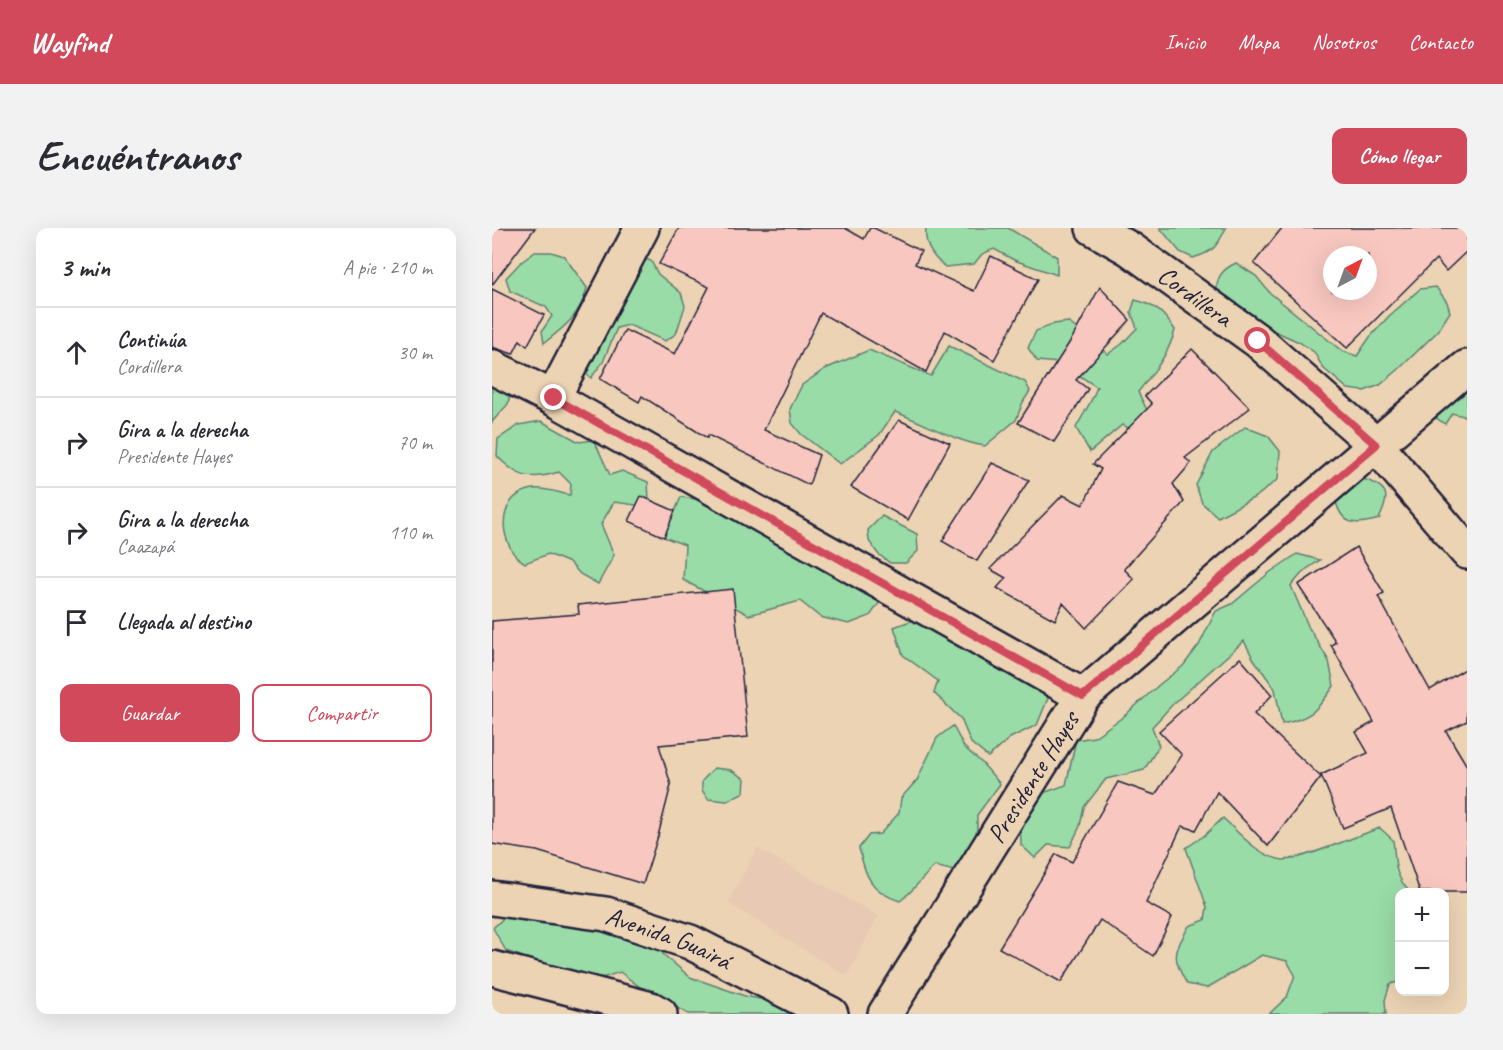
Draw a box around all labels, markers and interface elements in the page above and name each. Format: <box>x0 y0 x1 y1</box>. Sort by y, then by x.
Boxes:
text: Wayfind <box>30 25 109 60</box>
text: Inicio <box>1165 29 1205 55</box>
text: Mapa <box>1238 29 1279 55</box>
text: Nosotros <box>1312 29 1376 55</box>
text: Contacto <box>1409 29 1473 55</box>
button: Cómo llegar <box>1332 128 1467 184</box>
text: Encuéntranos <box>36 130 238 183</box>
north arrow <box>1323 246 1377 300</box>
text: 3 min <box>60 251 110 284</box>
text: A pie · 210 m <box>343 255 432 280</box>
street label: Cordillera <box>1151 258 1240 335</box>
text: Continúa <box>117 326 185 354</box>
route start <box>1244 327 1270 353</box>
icon: ahead <box>60 336 93 369</box>
text: 30 m <box>398 340 432 365</box>
text: Cordillera <box>117 354 182 379</box>
route end <box>540 384 566 410</box>
text: Gira a la derecha <box>117 416 248 444</box>
icon: right <box>60 426 93 459</box>
text: 70 m <box>398 430 432 455</box>
text: Presidente Hayes <box>117 444 231 469</box>
text: Gira a la derecha <box>117 506 248 534</box>
icon: right <box>60 516 93 549</box>
text: 110 m <box>389 520 432 545</box>
text: Caazapá <box>117 534 174 559</box>
icon: arrive <box>60 606 93 639</box>
text: Llegada al destino <box>117 608 251 636</box>
button: Guardar <box>60 684 240 742</box>
button: Compartir <box>252 684 432 742</box>
street label: Presidente Hayes <box>980 704 1087 849</box>
map controls <box>1395 888 1449 996</box>
button: + <box>1395 888 1449 942</box>
street label: Avenida Guairá <box>601 899 739 979</box>
button: − <box>1395 942 1449 996</box>

